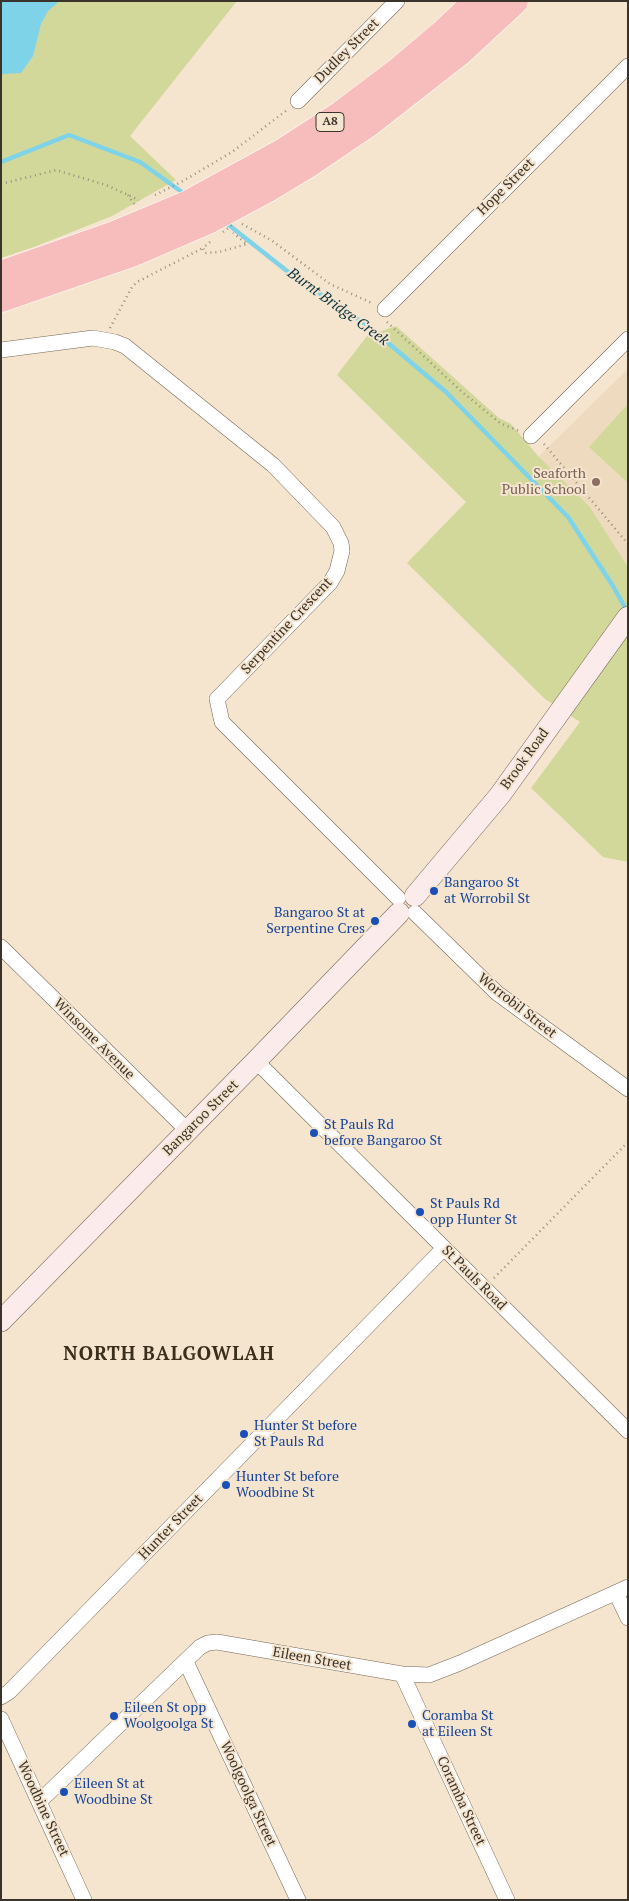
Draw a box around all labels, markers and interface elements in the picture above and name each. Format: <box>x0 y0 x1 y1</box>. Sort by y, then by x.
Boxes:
street label: Dudley Street <box>311 15 383 87</box>
road number: A8 <box>316 112 344 132</box>
street label: Hope Street <box>474 155 538 219</box>
water label: Burnt Bridge Creek <box>284 264 392 350</box>
place label: Seaforth Public School <box>502 466 586 498</box>
marker: Seaforth Public School <box>590 476 602 488</box>
street label: Serpentine Crescent <box>238 574 336 678</box>
street label: Brook Road <box>497 725 553 793</box>
place label: Bangaroo St at Worrobil St <box>444 875 530 908</box>
marker: Bangaroo St at Worrobil St <box>428 885 440 897</box>
place label: Bangaroo St at Serpentine Cres <box>266 905 365 938</box>
marker: Bangaroo St at Serpentine Cres <box>369 915 381 927</box>
street label: Worrobil Street <box>474 970 560 1042</box>
street label: Winsome Avenue <box>50 995 138 1083</box>
street label: Bangaroo Street <box>160 1077 242 1159</box>
place label: St Pauls Rd before Bangaroo St <box>324 1117 442 1150</box>
marker: St Pauls Rd before Bangaroo St <box>308 1127 320 1139</box>
place label: St Pauls Rd opp Hunter St <box>430 1196 517 1228</box>
marker: St Pauls Rd opp Hunter St <box>414 1206 426 1218</box>
street label: St Pauls Road <box>438 1242 510 1314</box>
district label: NORTH BALGOWLAH <box>61 1344 277 1366</box>
place label: Hunter St before St Pauls Rd <box>254 1418 357 1450</box>
marker: Hunter St before St Pauls Rd <box>238 1428 250 1440</box>
place label: Hunter St before Woodbine St <box>236 1469 339 1501</box>
marker: Hunter St before Woodbine St <box>220 1479 232 1491</box>
street label: Hunter Street <box>135 1491 207 1563</box>
street label: Eileen Street <box>271 1644 353 1674</box>
place label: Eileen St opp Woolgoolga St <box>124 1700 213 1732</box>
place label: Coramba St at Eileen St <box>422 1708 494 1740</box>
marker: Eileen St opp Woolgoolga St <box>108 1710 120 1722</box>
marker: Coramba St at Eileen St <box>406 1718 418 1730</box>
street label: Woolgoolga Street <box>216 1739 280 1849</box>
street label: Coramba Street <box>433 1754 489 1848</box>
street label: Woodbine Street <box>14 1759 72 1859</box>
place label: Eileen St at Woodbine St <box>74 1776 153 1808</box>
marker: Eileen St at Woodbine St <box>58 1786 70 1798</box>

